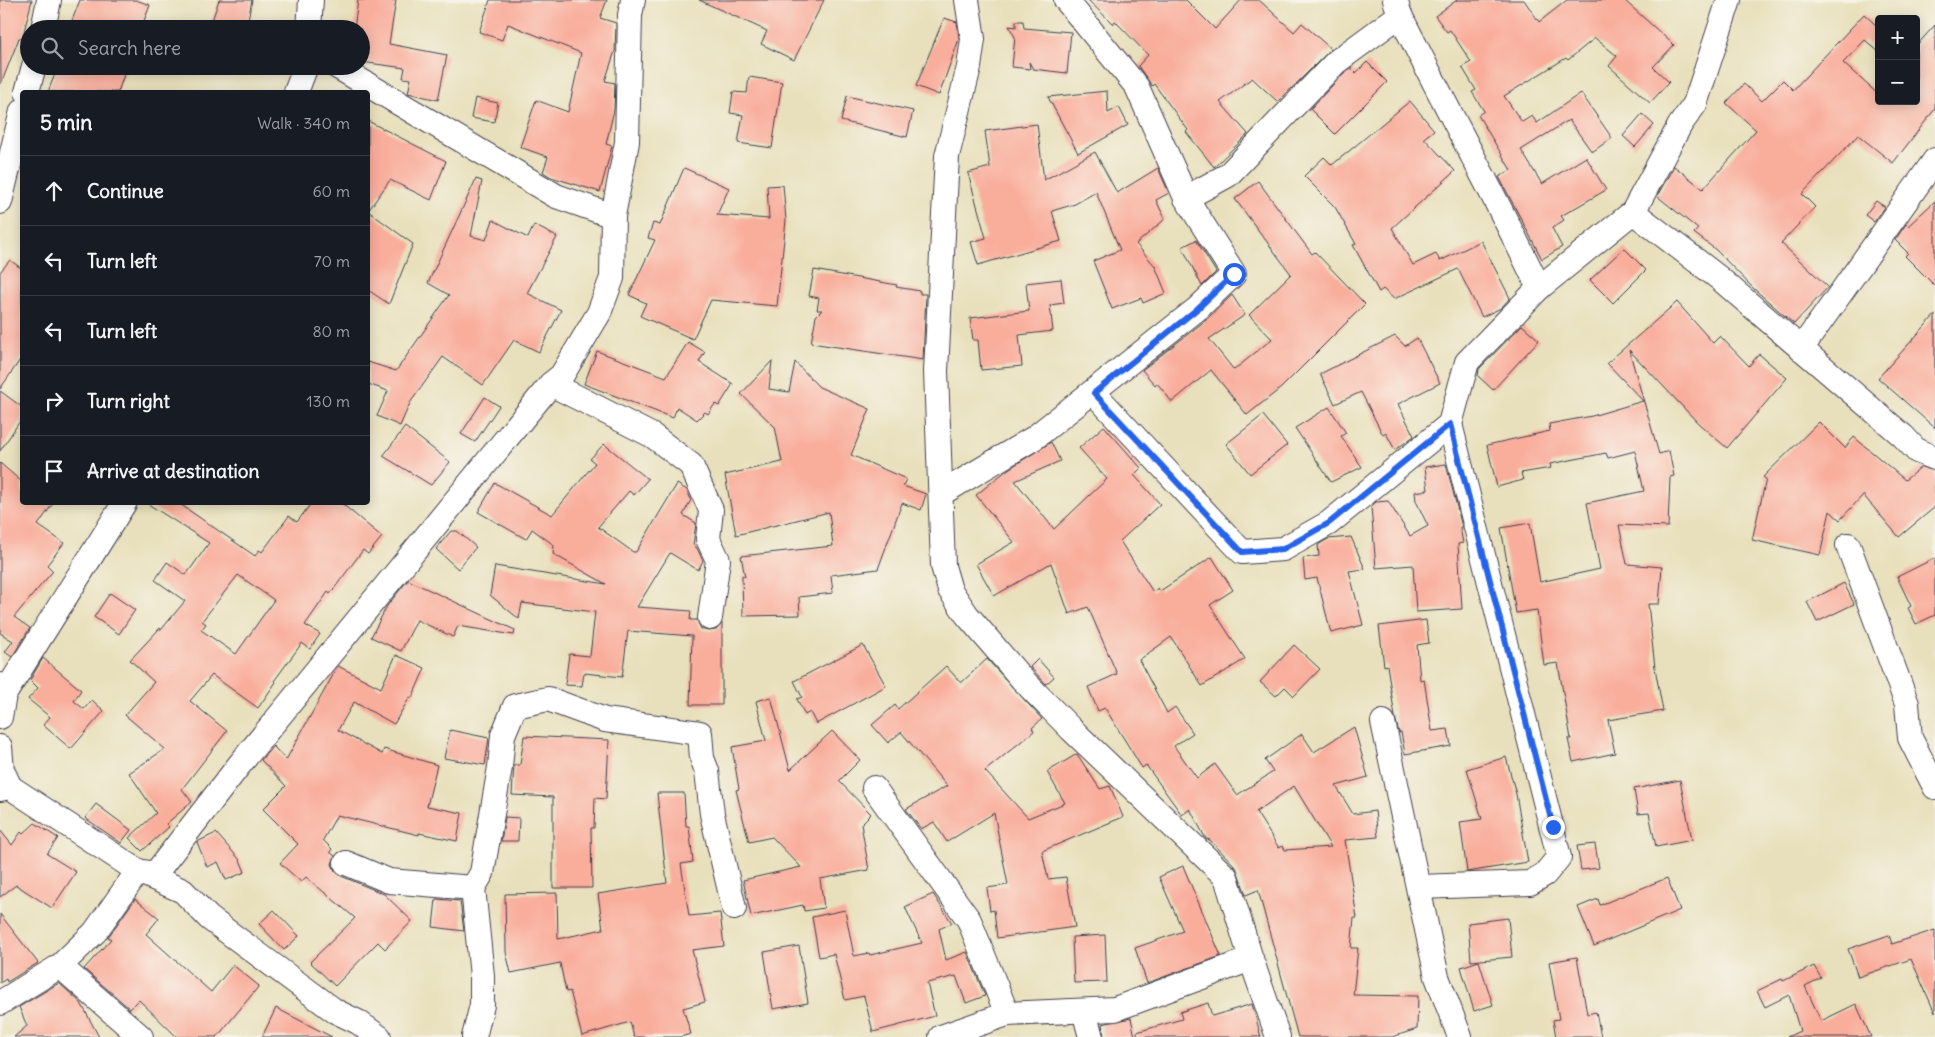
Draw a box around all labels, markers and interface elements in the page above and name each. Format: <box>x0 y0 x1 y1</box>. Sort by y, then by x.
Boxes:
map controls <box>1875 15 1920 105</box>
button: + <box>1875 15 1920 60</box>
search box <box>20 20 370 75</box>
icon: search <box>38 34 66 62</box>
text: Search here <box>78 36 181 60</box>
button: − <box>1875 60 1920 105</box>
text: 5 min <box>40 109 92 136</box>
text: Walk · 340 m <box>257 113 350 133</box>
icon: ahead <box>40 177 68 205</box>
text: Continue <box>87 179 164 203</box>
text: 60 m <box>312 181 350 201</box>
icon: left <box>40 247 68 275</box>
text: Turn left <box>87 249 157 273</box>
text: 70 m <box>314 251 350 271</box>
route start <box>1223 263 1246 286</box>
icon: left <box>40 317 68 345</box>
text: Turn left <box>87 319 157 343</box>
text: 80 m <box>312 321 350 341</box>
icon: right <box>40 387 68 415</box>
text: Turn right <box>87 389 170 413</box>
text: 130 m <box>306 391 350 411</box>
icon: arrive <box>40 457 68 485</box>
text: Arrive at destination <box>87 459 260 483</box>
route end <box>1542 816 1565 839</box>

